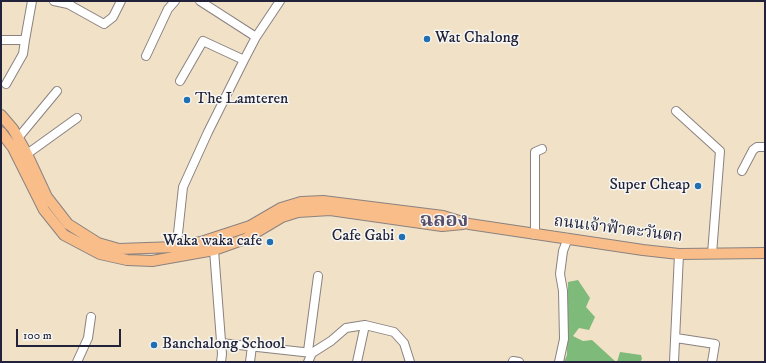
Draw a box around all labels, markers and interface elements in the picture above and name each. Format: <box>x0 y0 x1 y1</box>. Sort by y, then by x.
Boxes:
place label: Wat Chalong <box>435 29 519 49</box>
marker: Wat Chalong <box>422 34 432 44</box>
place label: The Lamteren <box>195 90 288 110</box>
marker: The Lamteren <box>182 95 192 105</box>
place label: Super Cheap <box>609 176 690 196</box>
marker: Super Cheap <box>693 181 703 191</box>
district label: ฉลอง <box>420 210 468 234</box>
street label: ถนนเจ้าฟ้าตะวันตก <box>553 213 683 247</box>
place label: Cafe Gabi <box>332 227 394 247</box>
place label: Waka waka cafe <box>163 232 262 252</box>
marker: Cafe Gabi <box>397 232 407 242</box>
marker: Waka waka cafe <box>265 237 275 247</box>
scale bar <box>18 321 123 347</box>
text: 100 m <box>23 328 52 343</box>
place label: Banchalong School <box>162 335 285 355</box>
marker: Banchalong School <box>149 340 159 350</box>

